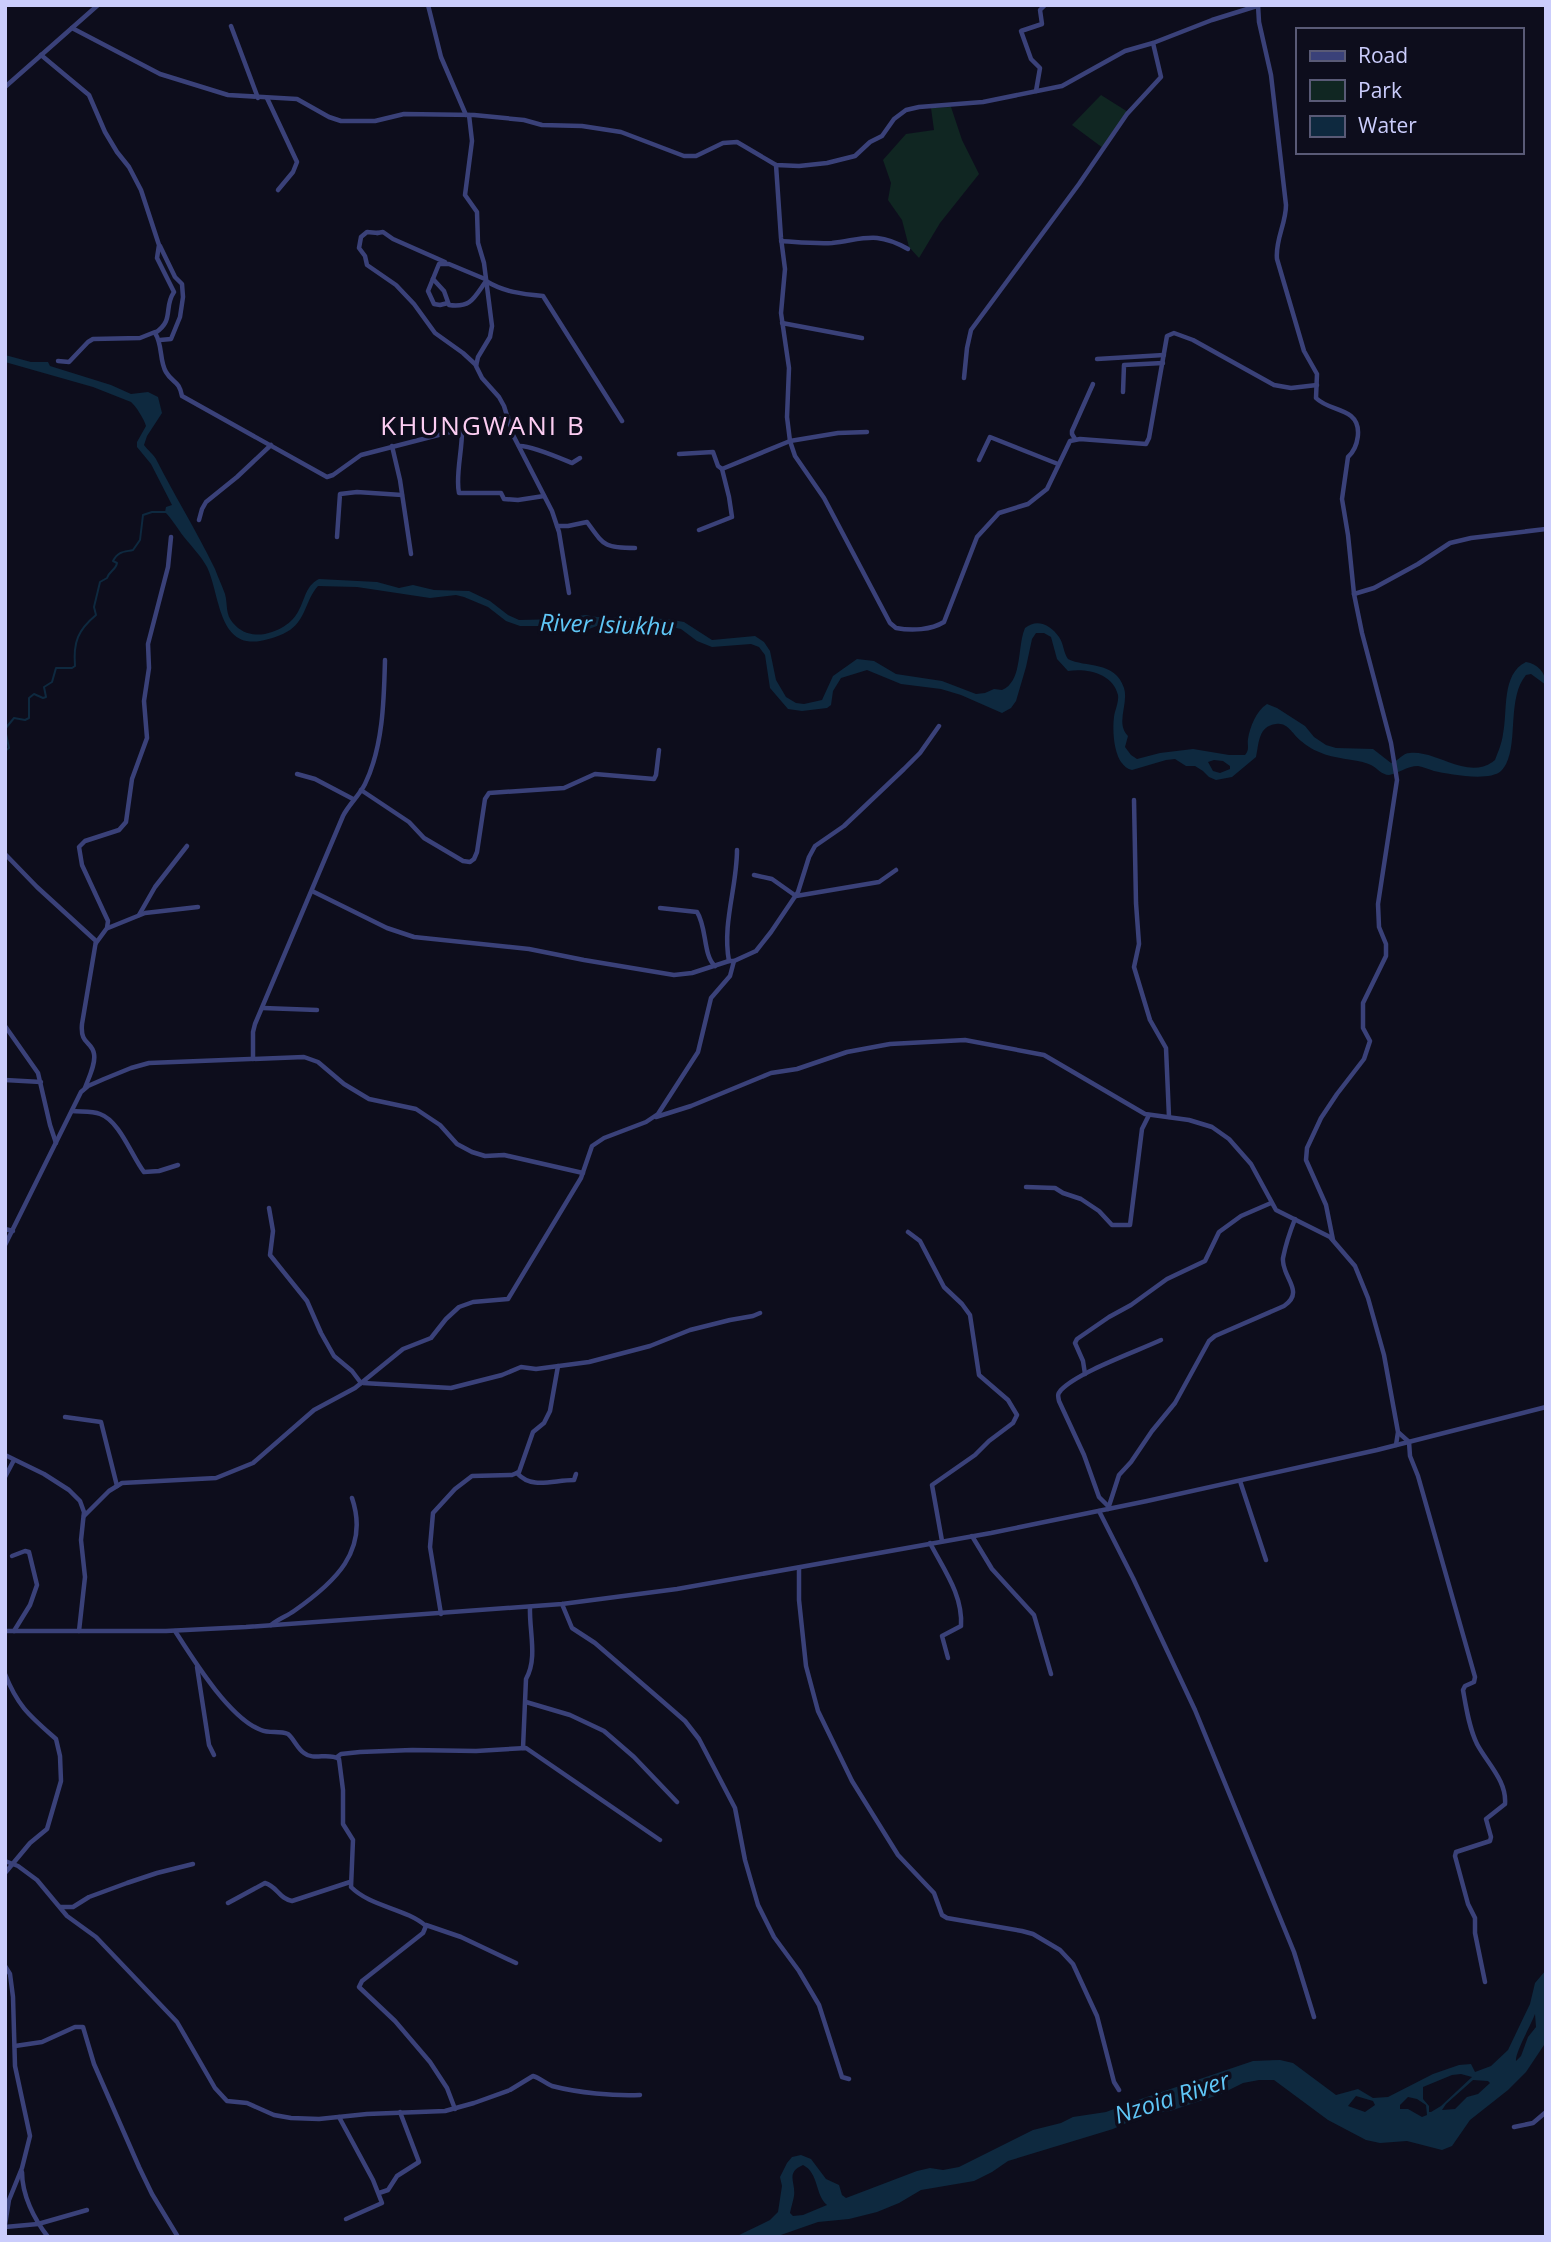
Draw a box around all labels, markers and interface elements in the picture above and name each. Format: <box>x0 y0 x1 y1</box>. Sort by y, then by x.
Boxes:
legend <box>1296 28 1523 154</box>
text: Road <box>1358 41 1408 69</box>
text: Park <box>1358 76 1402 104</box>
text: Water <box>1358 111 1417 139</box>
district label: KHUNGWANI B <box>380 407 586 443</box>
water label: River Isiukhu <box>539 605 675 642</box>
water label: Nzoia River <box>1110 2062 1235 2131</box>

